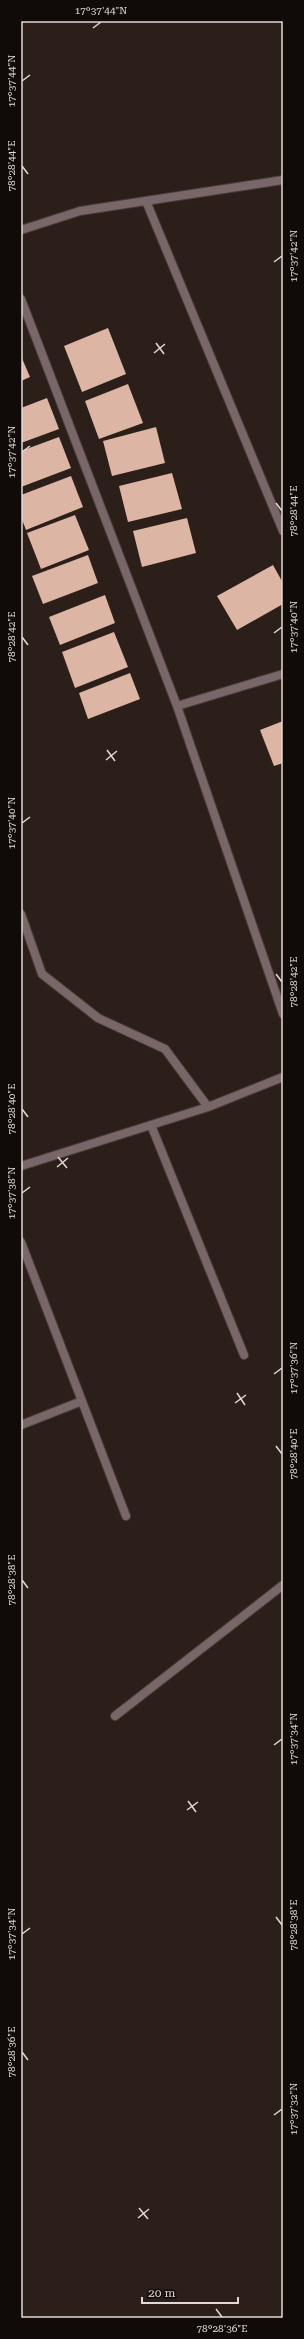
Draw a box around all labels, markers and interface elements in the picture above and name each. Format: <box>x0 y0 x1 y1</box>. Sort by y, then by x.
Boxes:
text: 17°37'44"N <box>75 5 127 16</box>
text: 17°37'44"N <box>6 55 17 107</box>
text: 78°28'44"E <box>6 140 17 192</box>
text: 17°37'42"N <box>288 230 299 282</box>
text: 17°37'42"N <box>6 426 17 478</box>
text: 78°28'44"E <box>288 485 299 537</box>
text: 17°37'40"N <box>288 601 299 653</box>
text: 78°28'42"E <box>6 611 17 663</box>
text: 17°37'40"N <box>6 797 17 849</box>
text: 78°28'42"E <box>288 956 299 1008</box>
text: 78°28'40"E <box>6 1083 17 1135</box>
text: 17°37'38"N <box>6 1167 17 1219</box>
text: 17°37'36"N <box>288 1342 299 1394</box>
text: 78°28'40"E <box>288 1428 299 1480</box>
text: 78°28'38"E <box>6 1554 17 1606</box>
text: 17°37'34"N <box>288 1713 299 1765</box>
text: 78°28'38"E <box>288 1899 299 1951</box>
text: 17°37'34"N <box>6 1908 17 1960</box>
text: 78°28'36"E <box>6 2026 17 2078</box>
text: 17°37'32"N <box>288 2083 299 2135</box>
scale bar <box>142 2279 238 2305</box>
text: 20 m <box>148 2286 175 2300</box>
text: 78°28'36"E <box>196 2323 248 2334</box>

